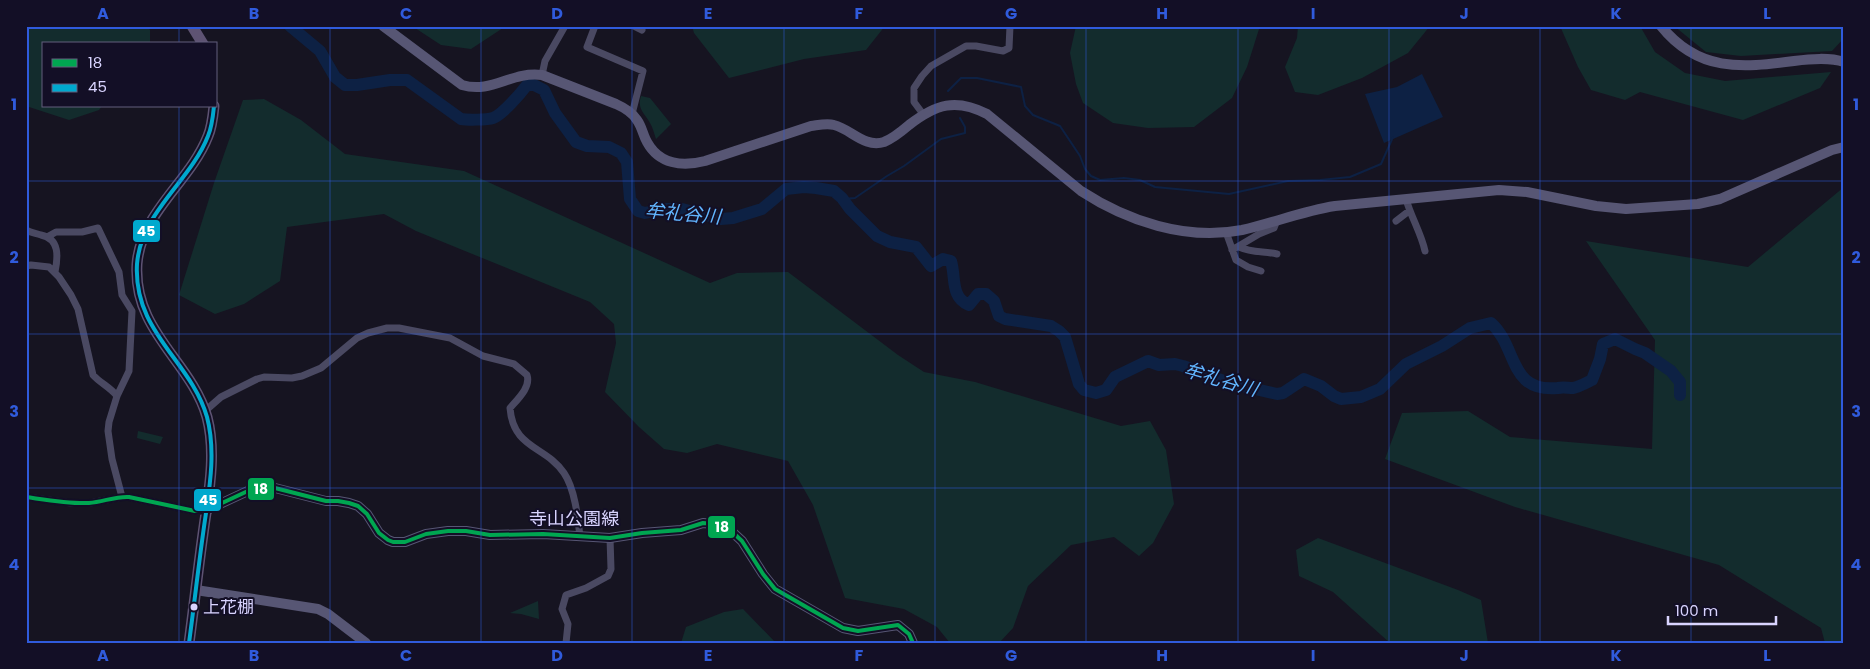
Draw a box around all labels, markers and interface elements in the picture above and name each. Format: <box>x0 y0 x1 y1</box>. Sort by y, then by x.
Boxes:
text: A <box>97 2 109 25</box>
text: B <box>249 2 259 25</box>
text: C <box>400 2 412 25</box>
text: D <box>551 2 563 25</box>
text: E <box>704 2 712 25</box>
text: F <box>855 2 864 25</box>
text: G <box>1005 2 1017 25</box>
text: H <box>1156 2 1168 25</box>
text: I <box>1311 2 1315 25</box>
text: J <box>1459 2 1469 25</box>
text: K <box>1610 2 1622 25</box>
text: L <box>1763 2 1771 25</box>
legend <box>42 42 218 108</box>
text: 18 <box>88 52 102 73</box>
text: 45 <box>88 76 107 97</box>
text: 1 <box>11 93 17 116</box>
text: 1 <box>1853 93 1859 116</box>
water label: 牟礼谷川 <box>644 197 724 230</box>
line badge: 45 <box>132 219 161 243</box>
text: 45 <box>137 221 155 241</box>
text: 2 <box>9 246 19 269</box>
text: 2 <box>1851 246 1861 269</box>
water label: 牟礼谷川 <box>1181 356 1263 403</box>
text: 3 <box>9 400 19 423</box>
text: 3 <box>1851 400 1861 423</box>
line badge: 18 <box>247 477 275 501</box>
text: 18 <box>254 479 268 499</box>
line badge: 45 <box>193 488 222 512</box>
text: 45 <box>199 490 217 510</box>
street label: 寺山公園線 <box>529 506 619 531</box>
line badge: 18 <box>707 515 736 539</box>
text: 18 <box>715 517 729 537</box>
text: 4 <box>9 553 20 576</box>
text: 4 <box>1851 553 1862 576</box>
scale bar <box>1668 594 1775 626</box>
place label: 上花棚 <box>203 595 254 619</box>
text: 100 m <box>1675 600 1718 621</box>
marker: 上花棚 <box>189 602 199 612</box>
text: A <box>97 644 109 667</box>
text: B <box>249 644 259 667</box>
text: C <box>400 644 412 667</box>
text: D <box>551 644 563 667</box>
text: E <box>704 644 712 667</box>
text: F <box>855 644 864 667</box>
text: G <box>1005 644 1017 667</box>
text: H <box>1156 644 1168 667</box>
text: I <box>1311 644 1315 667</box>
text: J <box>1459 644 1469 667</box>
text: K <box>1610 644 1622 667</box>
text: L <box>1763 644 1771 667</box>

